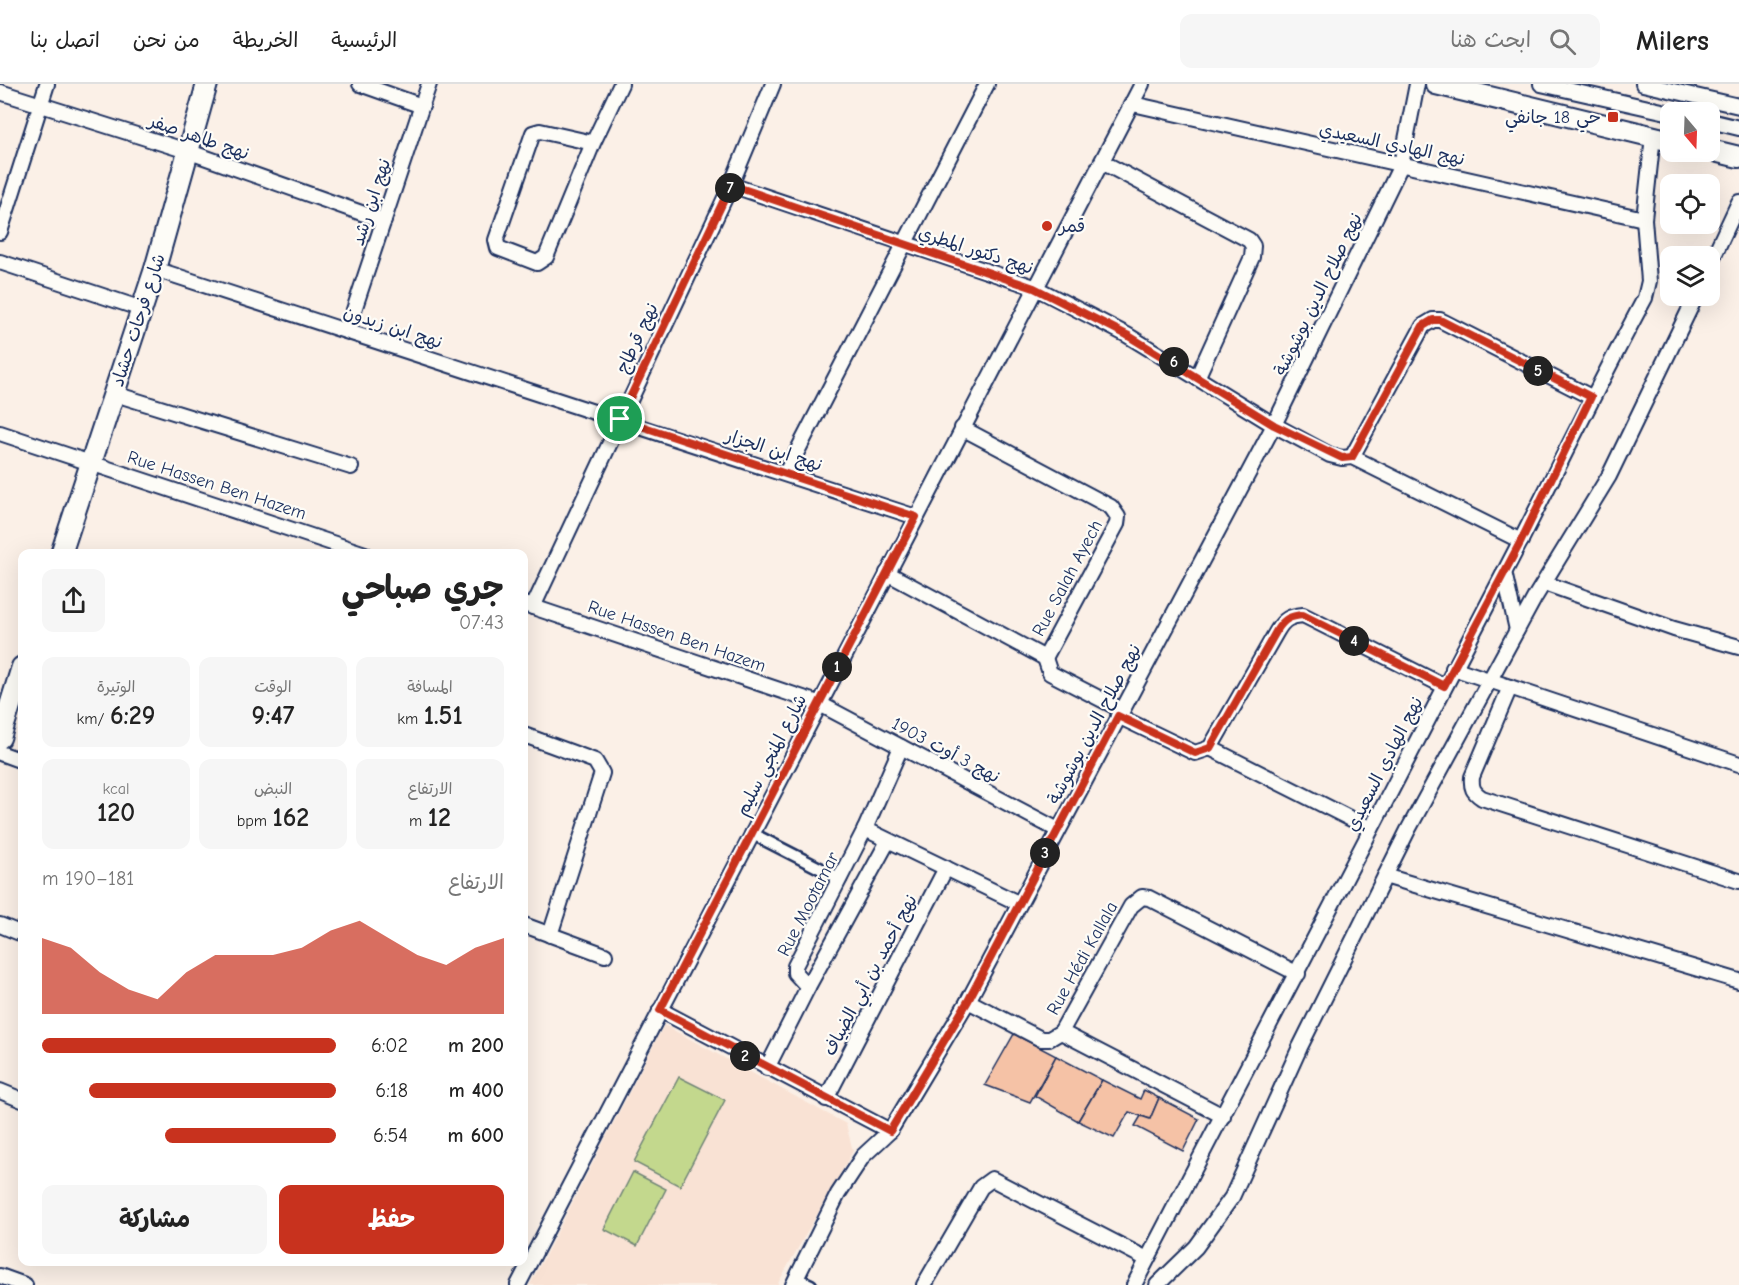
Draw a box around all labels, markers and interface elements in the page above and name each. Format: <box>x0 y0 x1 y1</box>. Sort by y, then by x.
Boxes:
search box <box>1180 14 1600 68</box>
icon: search <box>1546 25 1579 58</box>
text: Milers <box>1636 25 1709 57</box>
text: ابحث هنا <box>1450 27 1531 53</box>
text: اتصل بنا <box>30 28 100 52</box>
text: من نحن <box>133 28 200 52</box>
text: الخريطة <box>233 28 298 52</box>
text: الرئيسية <box>331 28 397 52</box>
north arrow <box>1660 102 1720 162</box>
map controls <box>1660 102 1720 306</box>
place label: حي 18 جانفي <box>1505 107 1601 133</box>
street label: نهج طاهر صفر <box>144 110 252 165</box>
marker: حي 18 جانفي <box>1606 110 1620 124</box>
street label: نهج الهادي السعيدي <box>1317 119 1467 172</box>
street label: نهج ابن رشد <box>348 156 396 249</box>
pin: 7 <box>715 173 745 203</box>
button: locate <box>1660 174 1720 234</box>
text: 7 <box>726 179 734 197</box>
street label: نهج صلاح الدين بوشوشة <box>1270 210 1368 379</box>
place label: قمر <box>1057 216 1085 237</box>
marker: قمر <box>1040 219 1054 233</box>
street label: نهج دكتور المطري <box>915 222 1036 281</box>
button: layers <box>1660 246 1720 306</box>
street label: شارع فرحات حشاد <box>107 251 171 390</box>
street label: نهج قرطاج <box>612 300 664 377</box>
street label: نهج ابن زيدون <box>341 302 445 354</box>
pin: 6 <box>1159 347 1189 377</box>
text: 6 <box>1170 353 1178 371</box>
pin: 5 <box>1523 356 1553 386</box>
text: 5 <box>1534 362 1542 380</box>
pin <box>594 393 645 444</box>
icon: arrive <box>603 402 636 435</box>
street label: نهج ابن الجزار <box>721 424 825 477</box>
street label: Rue Hassen Ben Hazem <box>125 447 309 524</box>
street label: Rue Salah Ayech <box>1028 517 1107 640</box>
button: share <box>42 569 105 632</box>
text: جري صباحي <box>342 569 504 607</box>
street label: Rue Hassen Ben Hazem <box>585 596 769 677</box>
text: 07:43 <box>459 611 504 634</box>
pin: 4 <box>1339 626 1369 656</box>
text: 4 <box>1350 632 1358 650</box>
street label: نهج صلاح الدين بوشوشة <box>1043 641 1146 808</box>
pin: 1 <box>822 652 852 682</box>
text: 1 <box>834 658 840 676</box>
text: الوتيرة <box>97 678 135 696</box>
text: الوقت <box>254 678 292 696</box>
text: المسافة <box>407 678 453 696</box>
street label: شارع المنجي سليم <box>732 691 816 822</box>
street label: نهج الهادي السعيدي <box>1341 693 1429 836</box>
text: 6:29 <box>110 701 155 731</box>
text: 9:47 <box>252 701 294 731</box>
text: 1.51 <box>424 701 463 731</box>
text: /km <box>77 710 110 728</box>
text: km <box>397 710 424 728</box>
street label: نهج 3 أوت 1903 <box>888 713 1003 789</box>
text: kcal <box>103 780 129 798</box>
text: النبض <box>254 780 292 798</box>
text: الارتفاع <box>408 780 452 798</box>
text: 120 <box>97 798 135 828</box>
text: 162 <box>272 803 309 833</box>
text: 12 <box>428 803 451 833</box>
text: bpm <box>237 812 272 830</box>
text: m <box>409 812 428 830</box>
pin: 3 <box>1030 838 1060 868</box>
text: 3 <box>1041 844 1049 862</box>
street label: Rue Mootamar <box>773 848 844 960</box>
text: 181–190 m <box>42 867 134 890</box>
text: الارتفاع <box>448 871 504 894</box>
street label: نهج أحمد بن أبي الضياف <box>819 891 926 1062</box>
street label: Rue Hédi Kallala <box>1043 898 1122 1019</box>
text: 6:02 <box>371 1034 408 1057</box>
text: 200 m <box>448 1034 504 1057</box>
pin: 2 <box>730 1041 760 1071</box>
text: 2 <box>741 1047 749 1065</box>
text: 6:18 <box>375 1079 408 1102</box>
text: 400 m <box>449 1079 504 1102</box>
text: 6:54 <box>373 1124 408 1147</box>
text: 600 m <box>448 1124 504 1147</box>
button: مشاركة <box>42 1185 267 1254</box>
button: حفظ <box>279 1185 504 1254</box>

